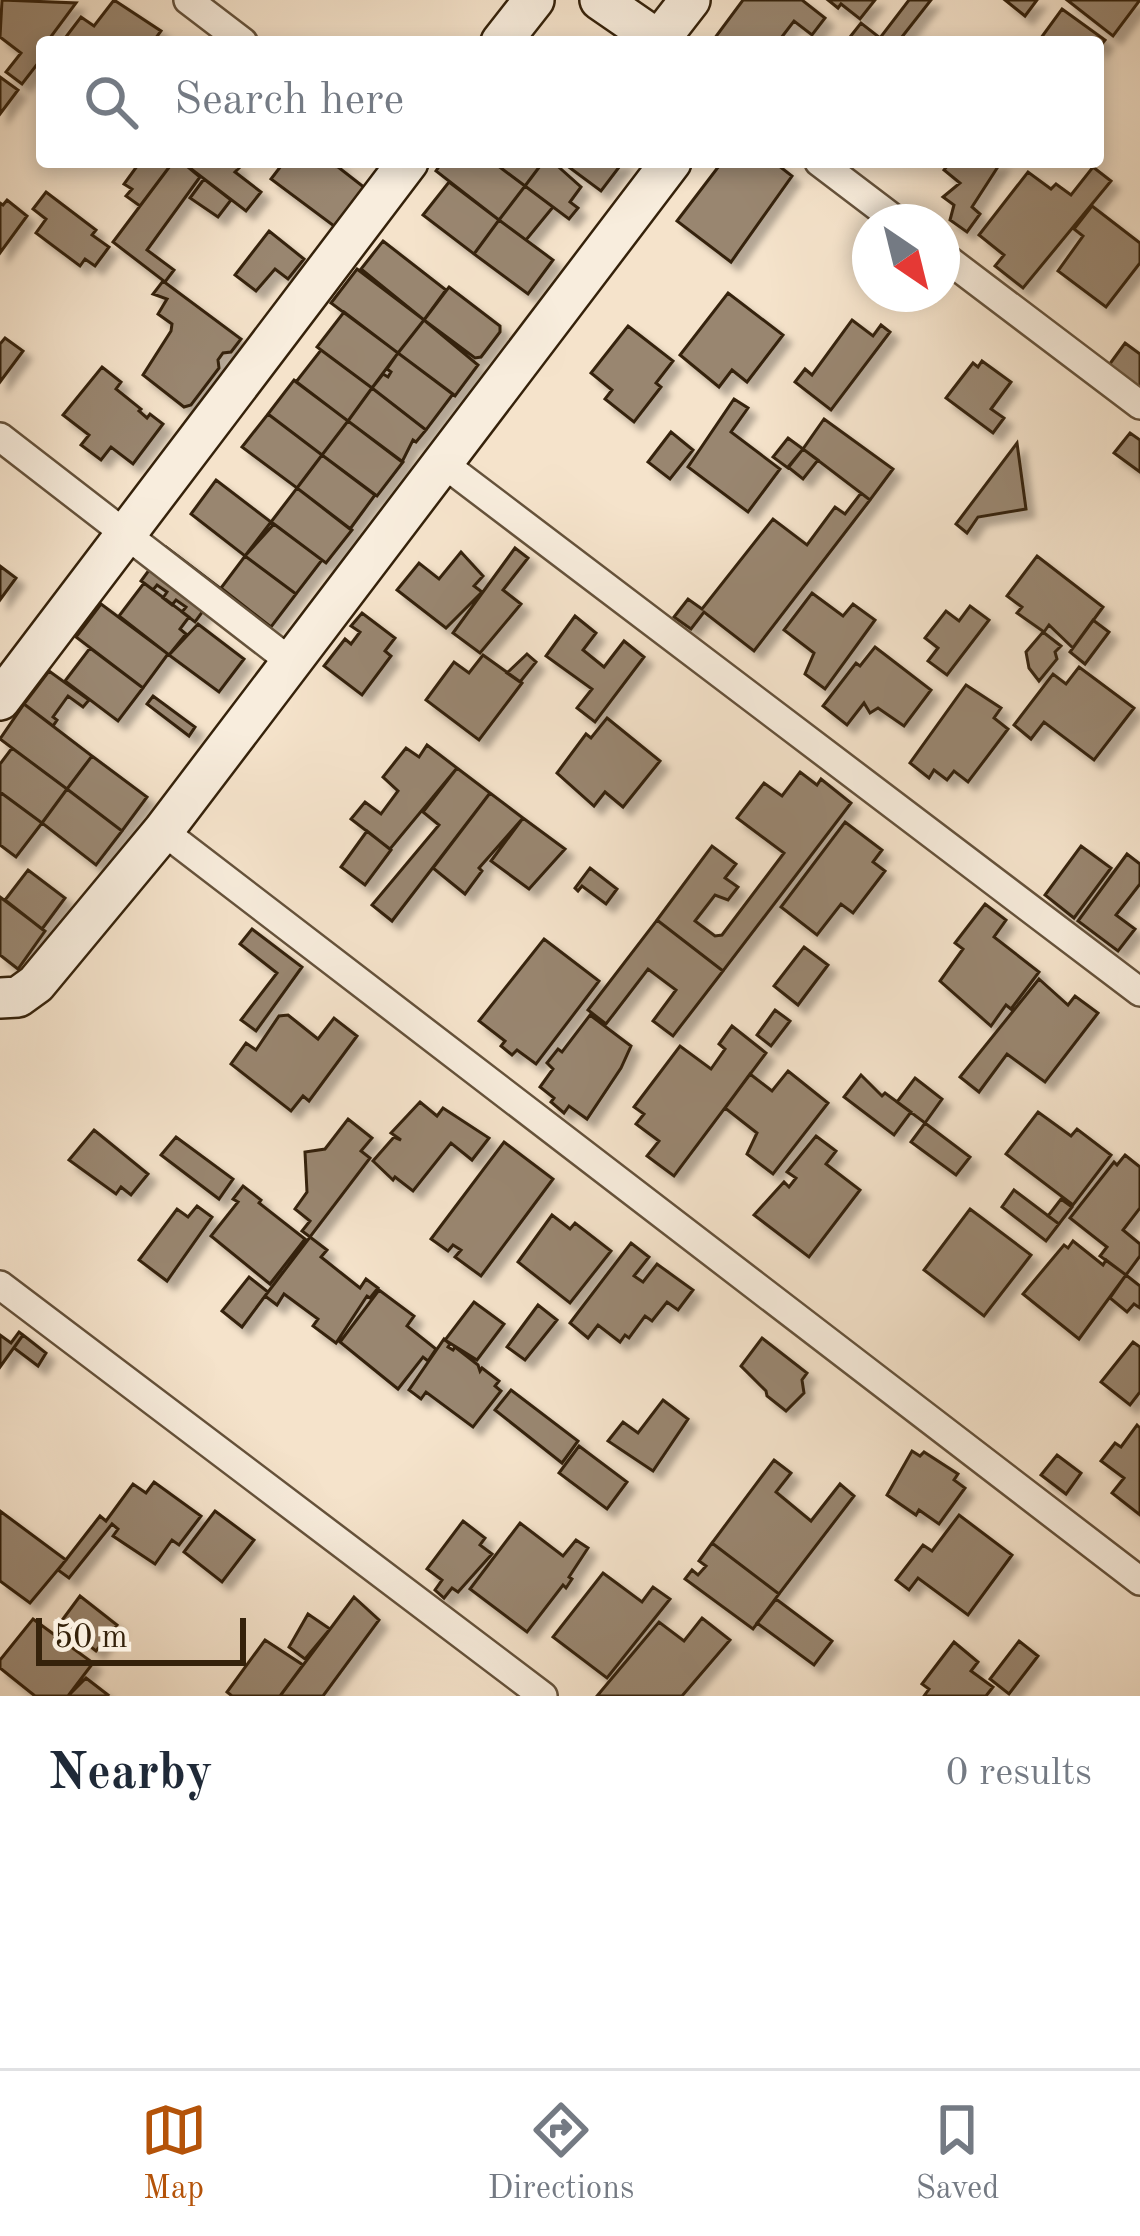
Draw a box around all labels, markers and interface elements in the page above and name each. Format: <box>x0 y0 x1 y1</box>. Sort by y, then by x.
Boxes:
search box <box>36 36 1104 168</box>
icon: search <box>78 69 144 135</box>
text: Search here <box>174 79 404 124</box>
north arrow <box>852 204 960 312</box>
scale bar <box>36 1612 246 1665</box>
text: 50 m <box>54 1622 128 1655</box>
text: Nearby <box>48 1749 213 1800</box>
text: 0 results <box>946 1754 1092 1793</box>
tab: Map <box>141 2097 207 2210</box>
tab: Directions <box>488 2097 634 2210</box>
tab: Saved <box>915 2097 999 2210</box>

